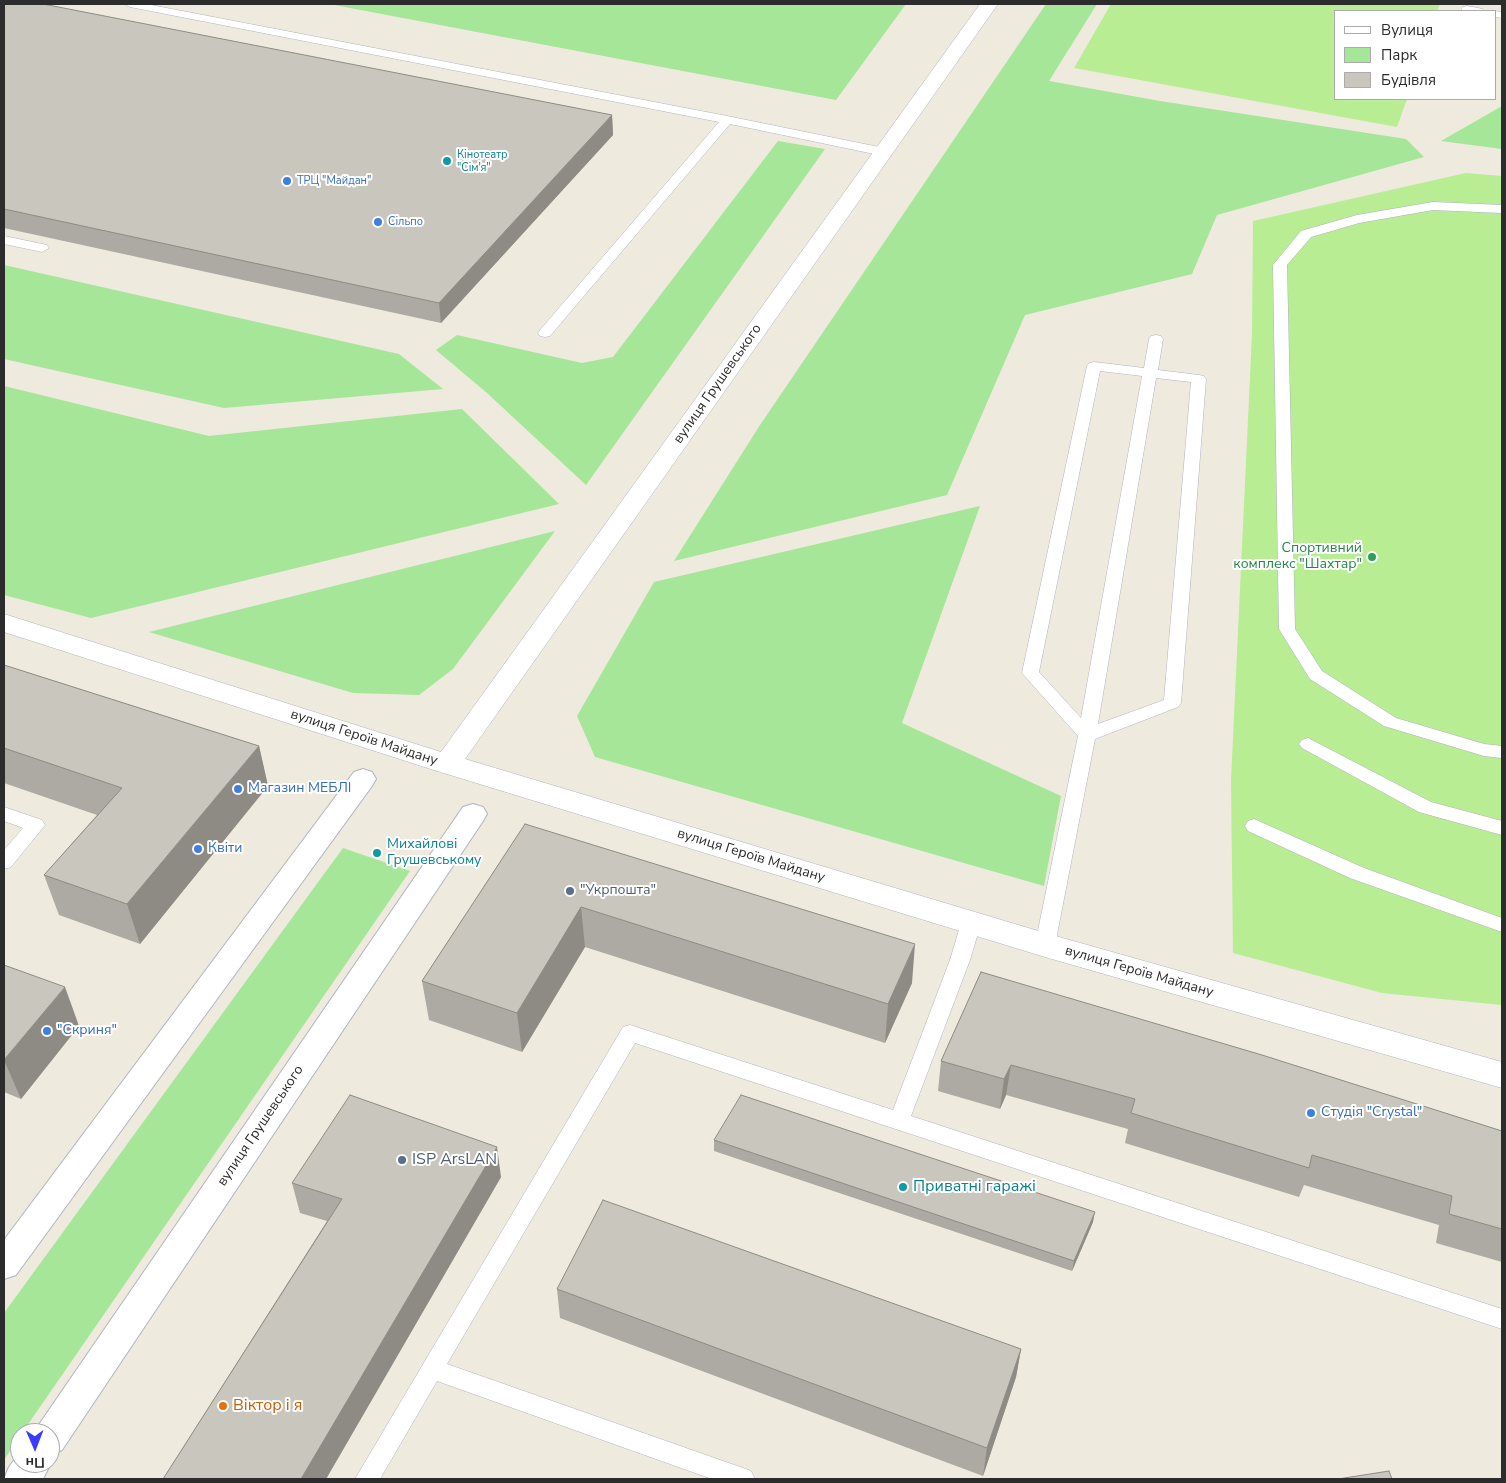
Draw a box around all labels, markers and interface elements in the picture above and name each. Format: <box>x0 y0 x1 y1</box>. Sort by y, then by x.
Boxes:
legend <box>1334 10 1496 100</box>
text: Вулиця <box>1381 20 1433 40</box>
text: Парк <box>1381 45 1417 65</box>
text: Будівля <box>1381 70 1436 90</box>
place label: Кінотеатр "Сім'я" <box>457 148 508 174</box>
marker: Кінотеатр "Сім'я" <box>441 155 453 167</box>
place label: ТРЦ "Майдан" <box>297 174 371 188</box>
marker: ТРЦ "Майдан" <box>281 175 293 187</box>
place label: Сільпо <box>388 215 423 229</box>
marker: Сільпо <box>372 216 384 228</box>
street label: вулиця Грушевського <box>670 321 766 447</box>
place label: Спортивний комплекс "Шахтар" <box>1233 541 1362 574</box>
marker: Спортивний комплекс "Шахтар" <box>1366 551 1378 563</box>
street label: вулиця Героїв Майдану <box>288 706 440 770</box>
place label: Магазин МЕБЛІ <box>248 781 351 797</box>
marker: Магазин МЕБЛІ <box>232 783 244 795</box>
street label: вулиця Героїв Майдану <box>675 825 827 887</box>
place label: Михайлові Грушевському <box>387 837 481 870</box>
place label: Квіти <box>208 841 242 857</box>
marker: Квіти <box>192 843 204 855</box>
marker: Михайлові Грушевському <box>371 847 383 859</box>
place label: "Укрпошта" <box>580 883 656 899</box>
marker: "Укрпошта" <box>564 885 576 897</box>
street label: вулиця Героїв Майдану <box>1063 943 1215 1001</box>
place label: "Скриня" <box>57 1023 117 1039</box>
marker: "Скриня" <box>41 1025 53 1037</box>
street label: вулиця Грушевського <box>214 1062 308 1190</box>
place label: Студія "Crystal" <box>1321 1105 1422 1121</box>
marker: Студія "Crystal" <box>1305 1107 1317 1119</box>
place label: ISP ArsLAN <box>412 1150 497 1170</box>
marker: ISP ArsLAN <box>396 1154 408 1166</box>
place label: Приватні гаражі <box>913 1177 1036 1197</box>
marker: Приватні гаражі <box>897 1181 909 1193</box>
place label: Віктор і я <box>233 1396 302 1416</box>
marker: Віктор і я <box>217 1400 229 1412</box>
north arrow <box>10 1423 60 1473</box>
text: Пн <box>25 1453 45 1472</box>

